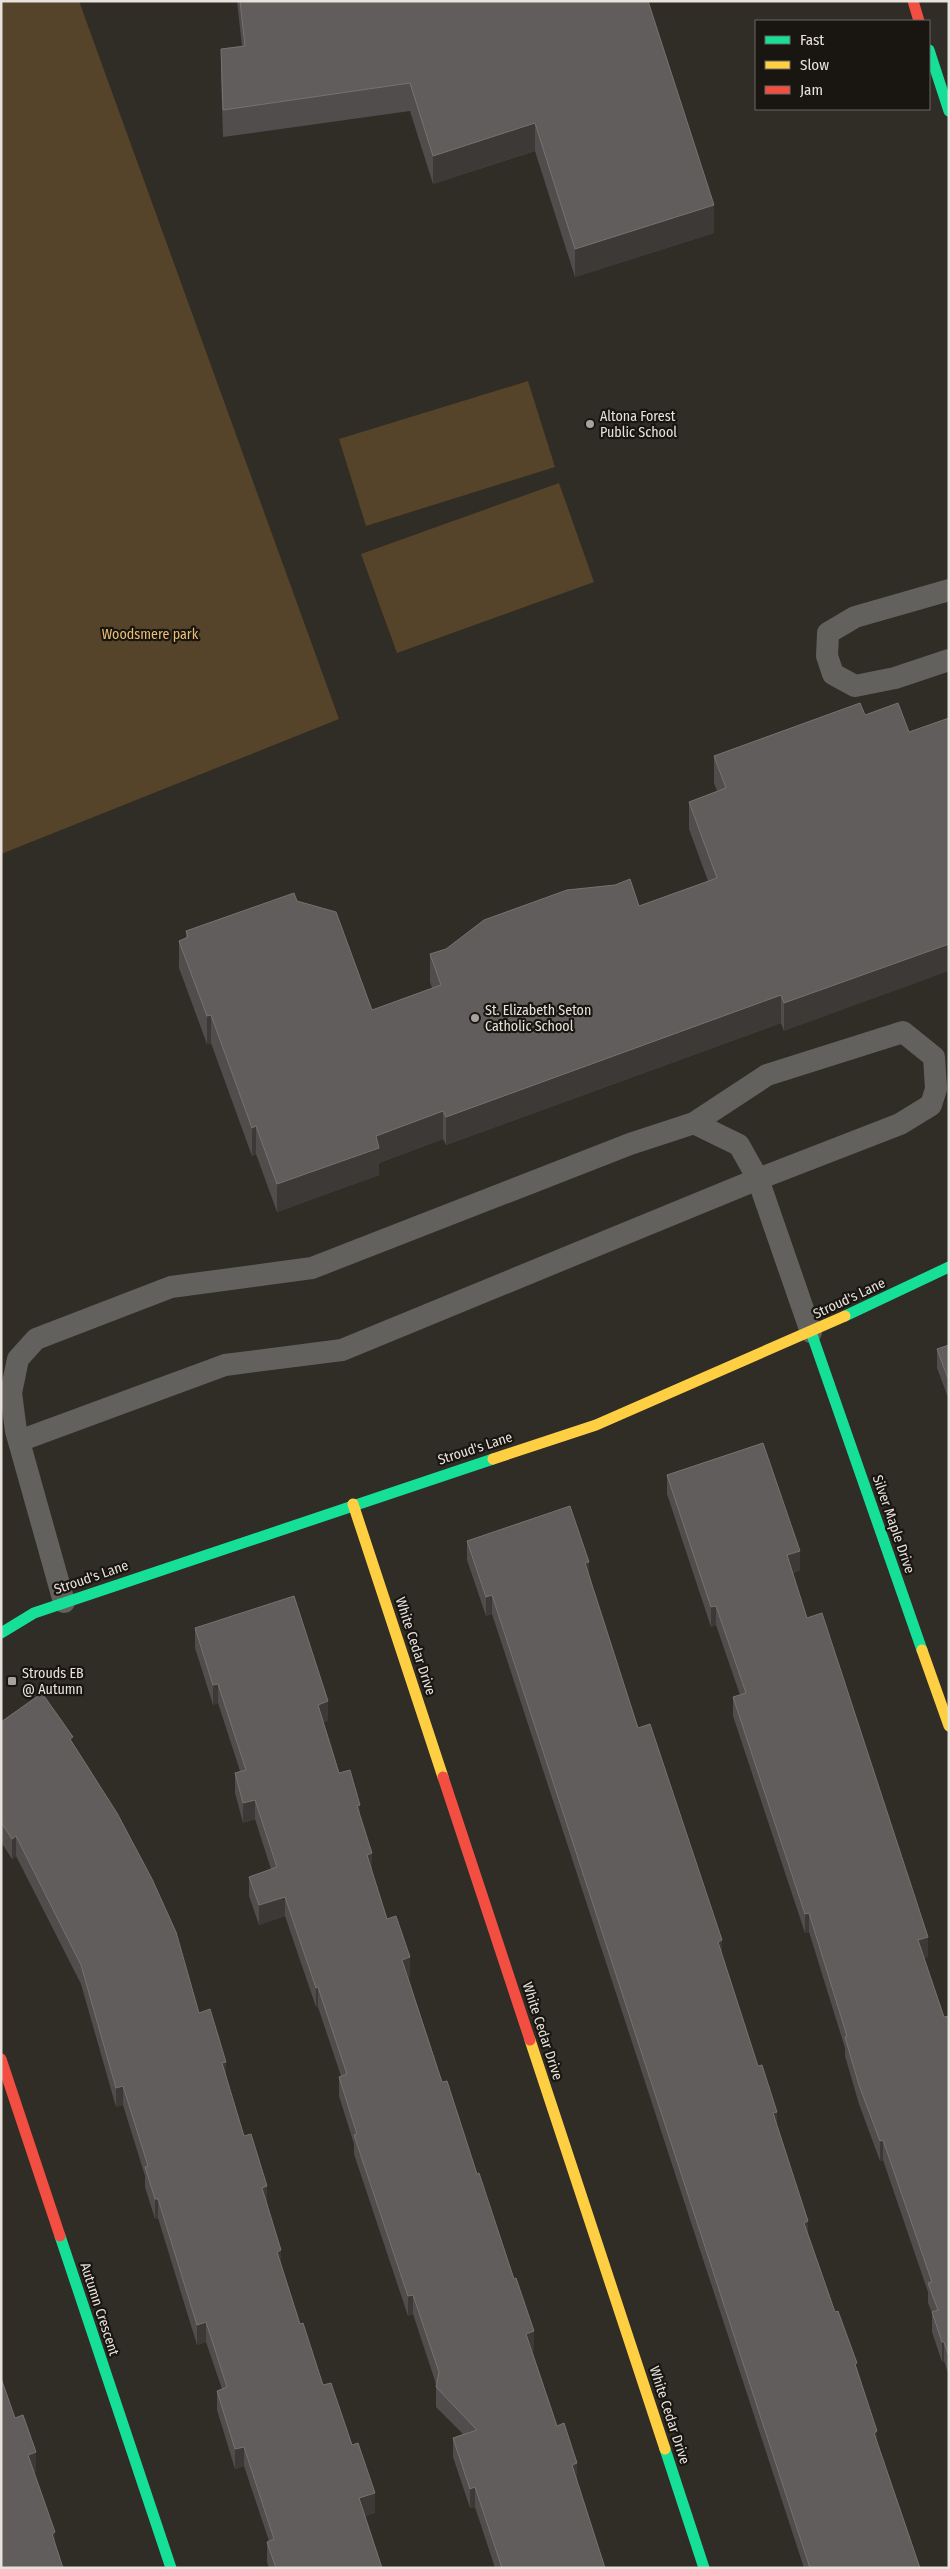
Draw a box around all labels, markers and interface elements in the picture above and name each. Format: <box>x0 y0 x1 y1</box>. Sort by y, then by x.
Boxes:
legend <box>755 20 930 110</box>
text: Fast <box>800 31 824 49</box>
text: Slow <box>800 56 829 74</box>
text: Jam <box>800 81 823 99</box>
place label: Altona Forest Public School <box>600 408 677 441</box>
marker: Altona Forest Public School <box>584 418 596 430</box>
park label: Woodsmere park <box>102 626 199 643</box>
place label: St. Elizabeth Seton Catholic School <box>485 1002 591 1035</box>
marker: St. Elizabeth Seton Catholic School <box>469 1012 481 1024</box>
street label: Stroud's Lane <box>811 1274 888 1323</box>
street label: Stroud's Lane <box>436 1428 515 1469</box>
street label: Silver Maple Drive <box>869 1473 918 1576</box>
street label: Stroud's Lane <box>52 1557 131 1598</box>
street label: White Cedar Drive <box>392 1595 439 1697</box>
place label: Strouds EB @ Autumn <box>22 1665 84 1698</box>
marker: Strouds EB @ Autumn <box>6 1675 18 1687</box>
street label: White Cedar Drive <box>519 1980 566 2082</box>
street label: Autumn Crescent <box>76 2260 123 2358</box>
street label: White Cedar Drive <box>646 2364 693 2466</box>

